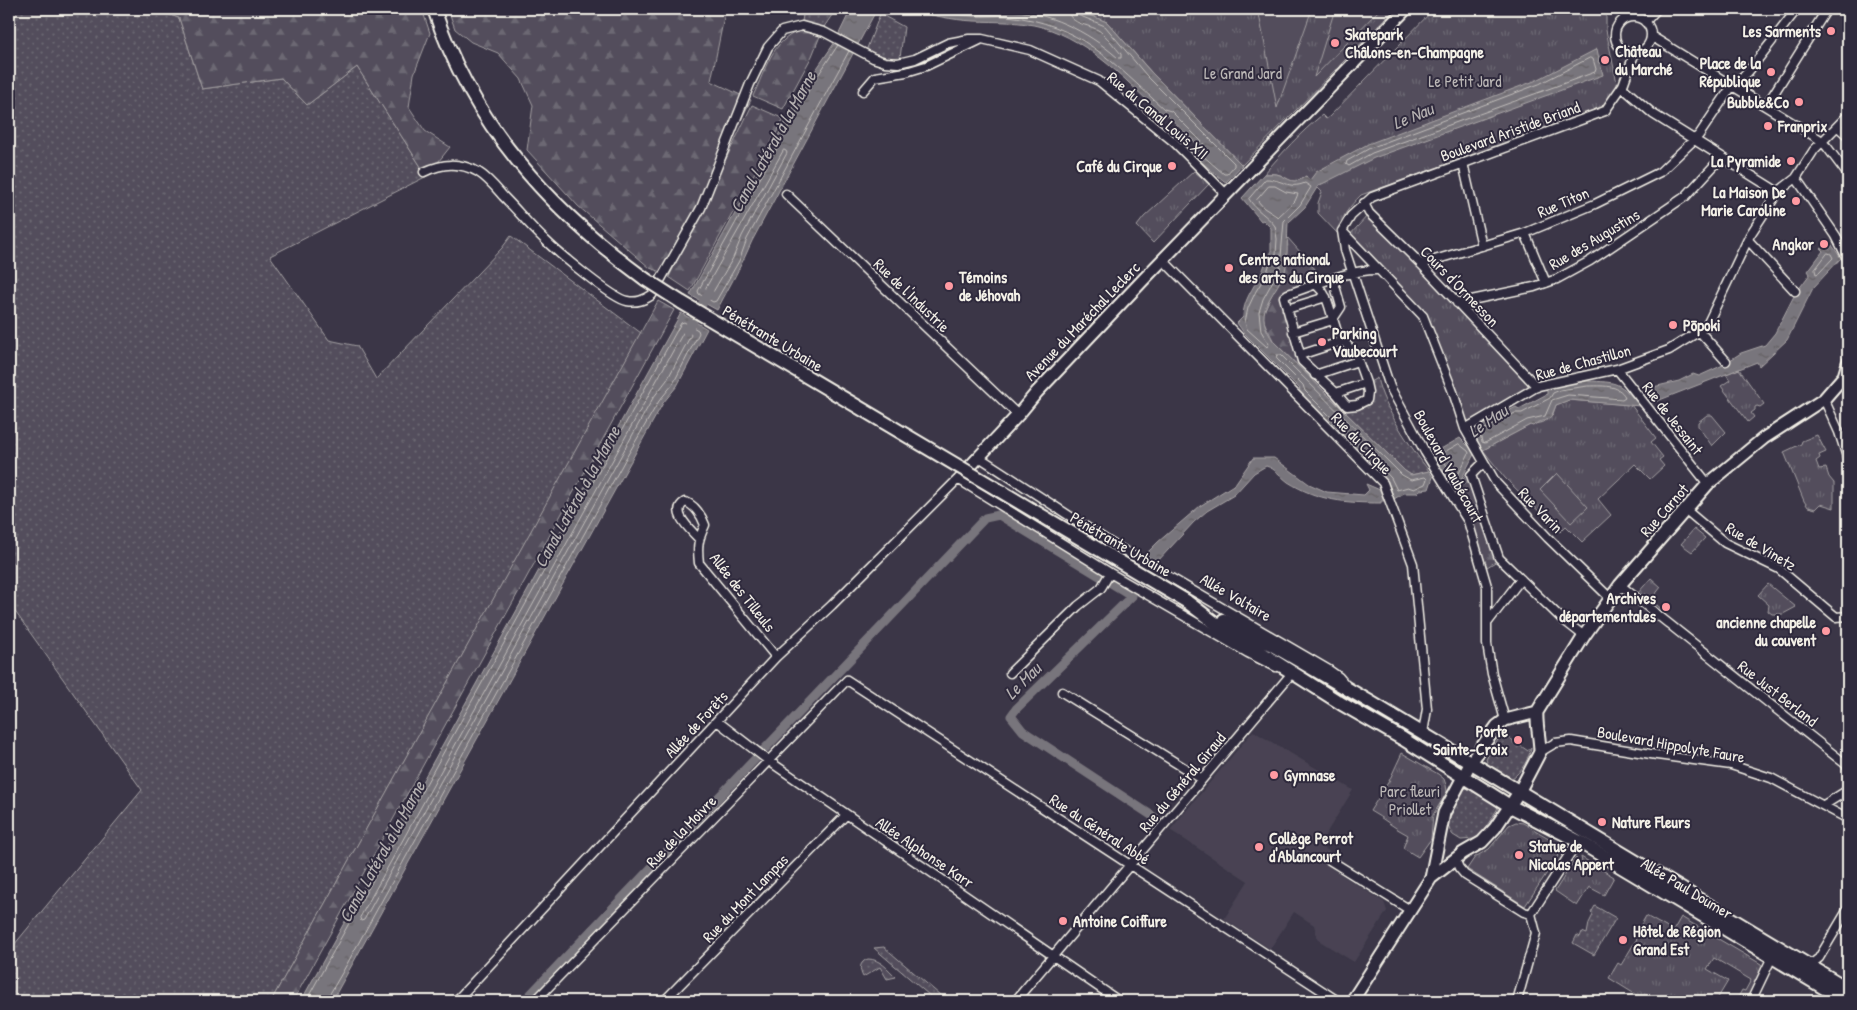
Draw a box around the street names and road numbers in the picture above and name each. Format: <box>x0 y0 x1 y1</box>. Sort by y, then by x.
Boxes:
street label: Rue du Canal Louis XII <box>1103 66 1213 164</box>
street label: Boulevard Aristide Briand <box>1437 96 1583 166</box>
street label: Rue Titon <box>1534 181 1592 223</box>
street label: Rue des Augustins <box>1544 203 1644 275</box>
street label: Cours d'Ormesson <box>1416 241 1504 331</box>
street label: Rue de l'Industrie <box>869 253 955 337</box>
street label: Avenue du Maréchal Leclerc <box>1019 256 1145 385</box>
street label: Pénétrante Urbaine <box>719 299 828 377</box>
street label: Rue de Chastillon <box>1533 339 1633 385</box>
street label: Rue de Jessaint <box>1637 377 1709 460</box>
street label: Boulevard Vaubécourt <box>1409 406 1489 527</box>
street label: Rue du Cirque <box>1327 407 1398 479</box>
street label: Rue Carnot <box>1635 478 1694 541</box>
street label: Rue Varin <box>1514 482 1568 538</box>
street label: Pénétrante Urbaine <box>1066 506 1176 582</box>
street label: Rue de Vinetz <box>1722 516 1800 576</box>
street label: Allée des Tilleuls <box>705 548 781 636</box>
street label: Allée Voltaire <box>1196 568 1276 627</box>
street label: Rue Just Berland <box>1733 655 1823 731</box>
street label: Allée de Forêts <box>659 686 733 762</box>
street label: Boulevard Hippolyte Faure <box>1596 720 1747 768</box>
street label: Rue du Général Giraud <box>1134 727 1230 837</box>
street label: Rue du Général Abbé <box>1046 788 1155 870</box>
street label: Rue de la Moivre <box>641 790 722 872</box>
street label: Allée Alphonse Karr <box>872 811 978 893</box>
street label: Rue du Mont Lampas <box>697 849 793 947</box>
street label: Allée Paul Doumer <box>1637 852 1737 924</box>

